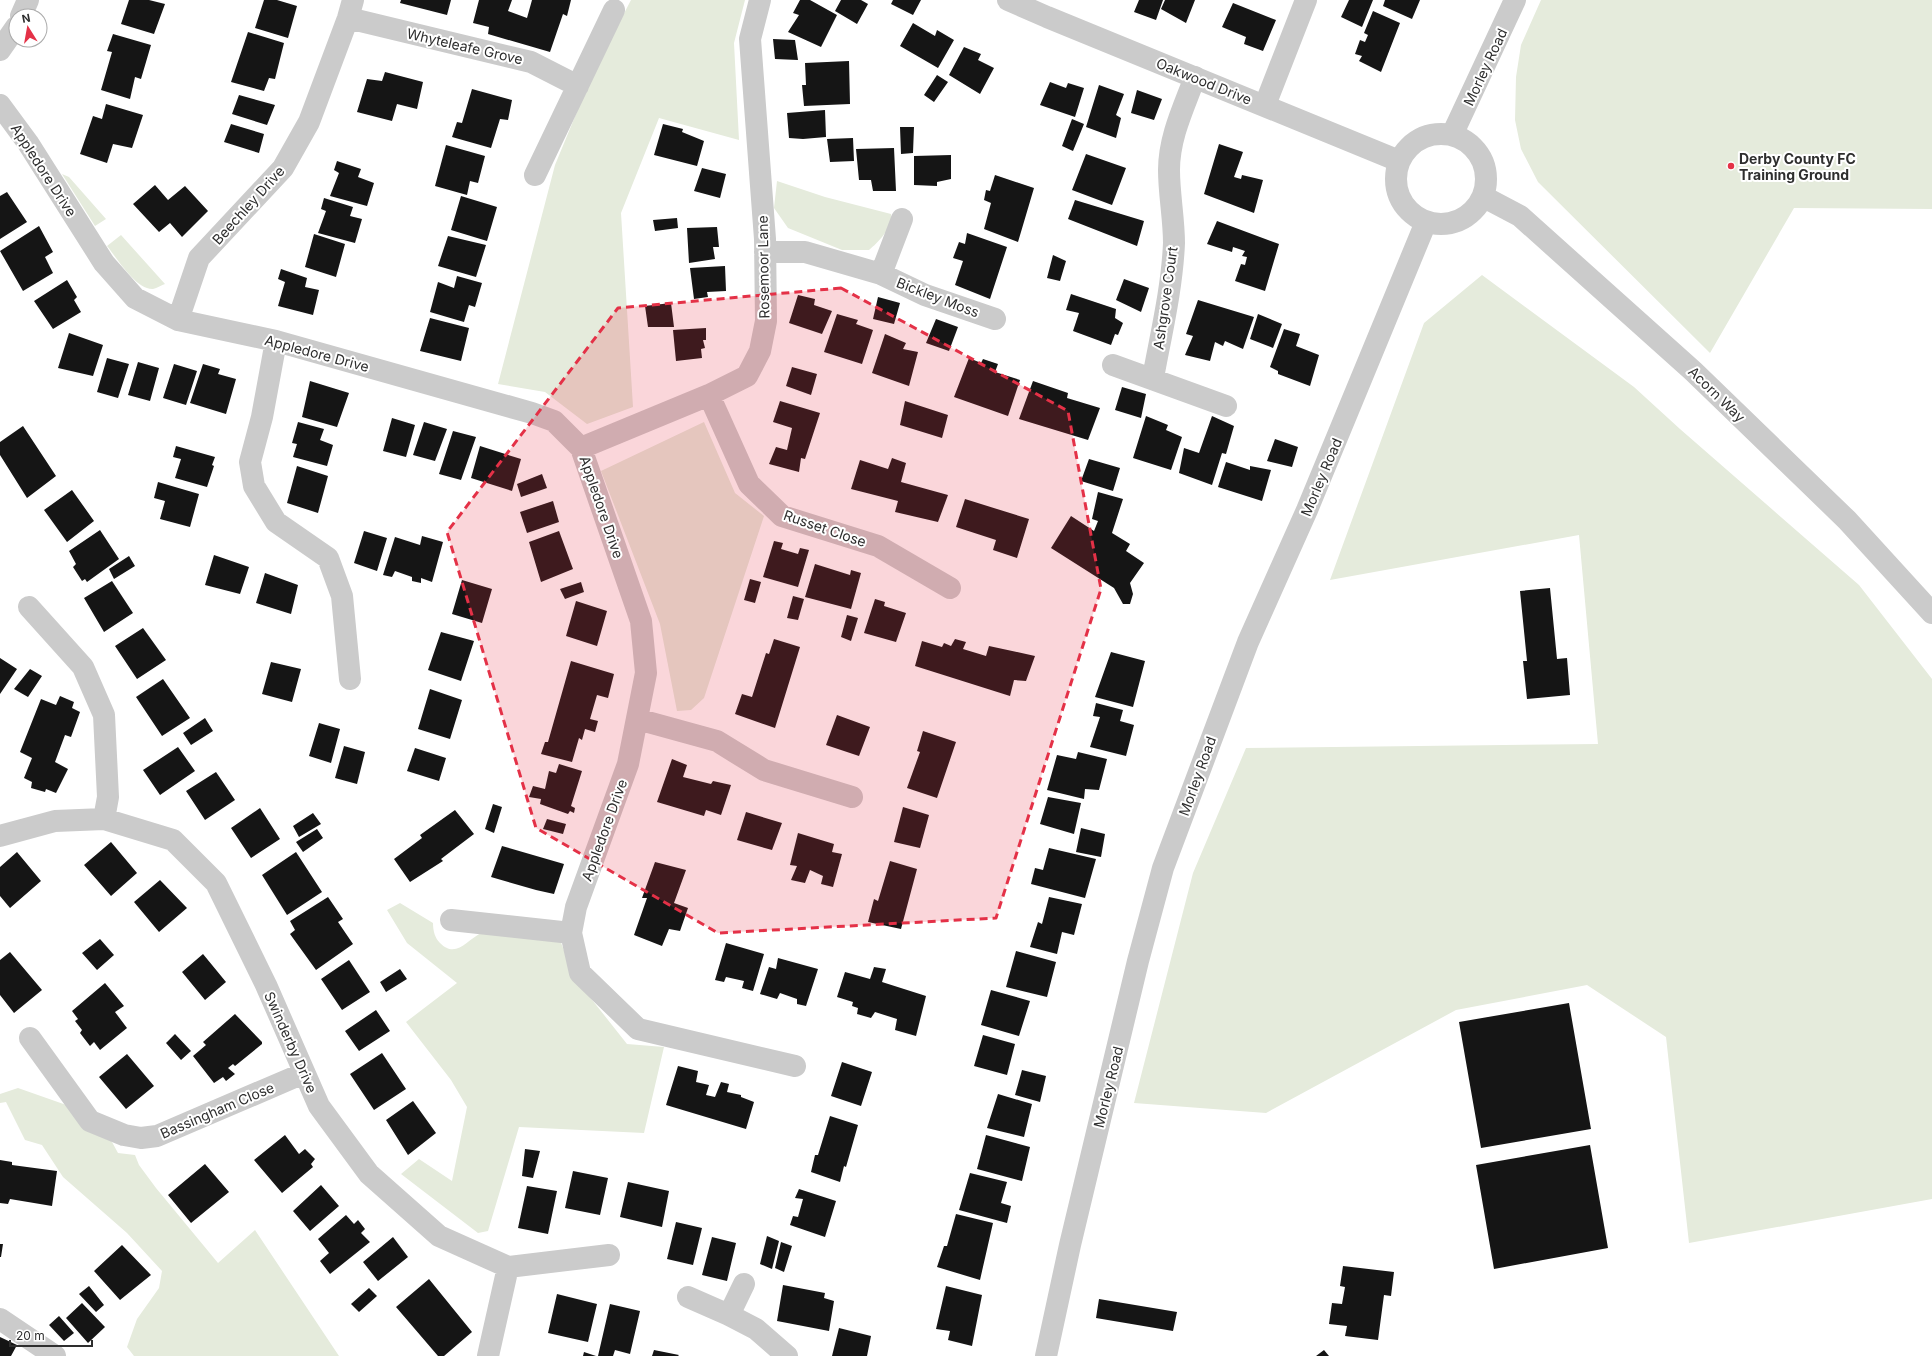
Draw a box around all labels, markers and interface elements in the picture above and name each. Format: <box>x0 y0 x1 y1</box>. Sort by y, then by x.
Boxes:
north arrow <box>8 8 48 48</box>
text: N <box>21 11 32 26</box>
street label: Whyteleafe Grove <box>405 24 525 68</box>
street label: Morley Road <box>1460 26 1510 108</box>
street label: Oakwood Drive <box>1154 54 1254 108</box>
street label: Appledore Drive <box>8 120 80 220</box>
place label: Derby County FC Training Ground <box>1739 150 1856 183</box>
marker: Derby County FC Training Ground <box>1726 161 1736 171</box>
street label: Beechley Drive <box>208 162 288 248</box>
street label: Rosemoor Lane <box>754 215 772 319</box>
street label: Ashgrove Court <box>1149 245 1181 351</box>
street label: Bickley Moss <box>894 273 982 321</box>
street label: Appledore Drive <box>263 331 371 375</box>
street label: Acorn Way <box>1685 363 1749 425</box>
street label: Morley Road <box>1297 435 1345 519</box>
street label: Appledore Drive <box>577 454 627 560</box>
street label: Russet Close <box>781 506 869 550</box>
street label: Morley Road <box>1175 734 1219 818</box>
street label: Appledore Drive <box>578 777 630 883</box>
street label: Swinderby Drive <box>261 989 321 1095</box>
street label: Morley Road <box>1090 1044 1126 1130</box>
street label: Bassingham Close <box>158 1078 276 1142</box>
scale bar <box>10 1322 92 1348</box>
text: 20 m <box>16 1328 45 1343</box>

